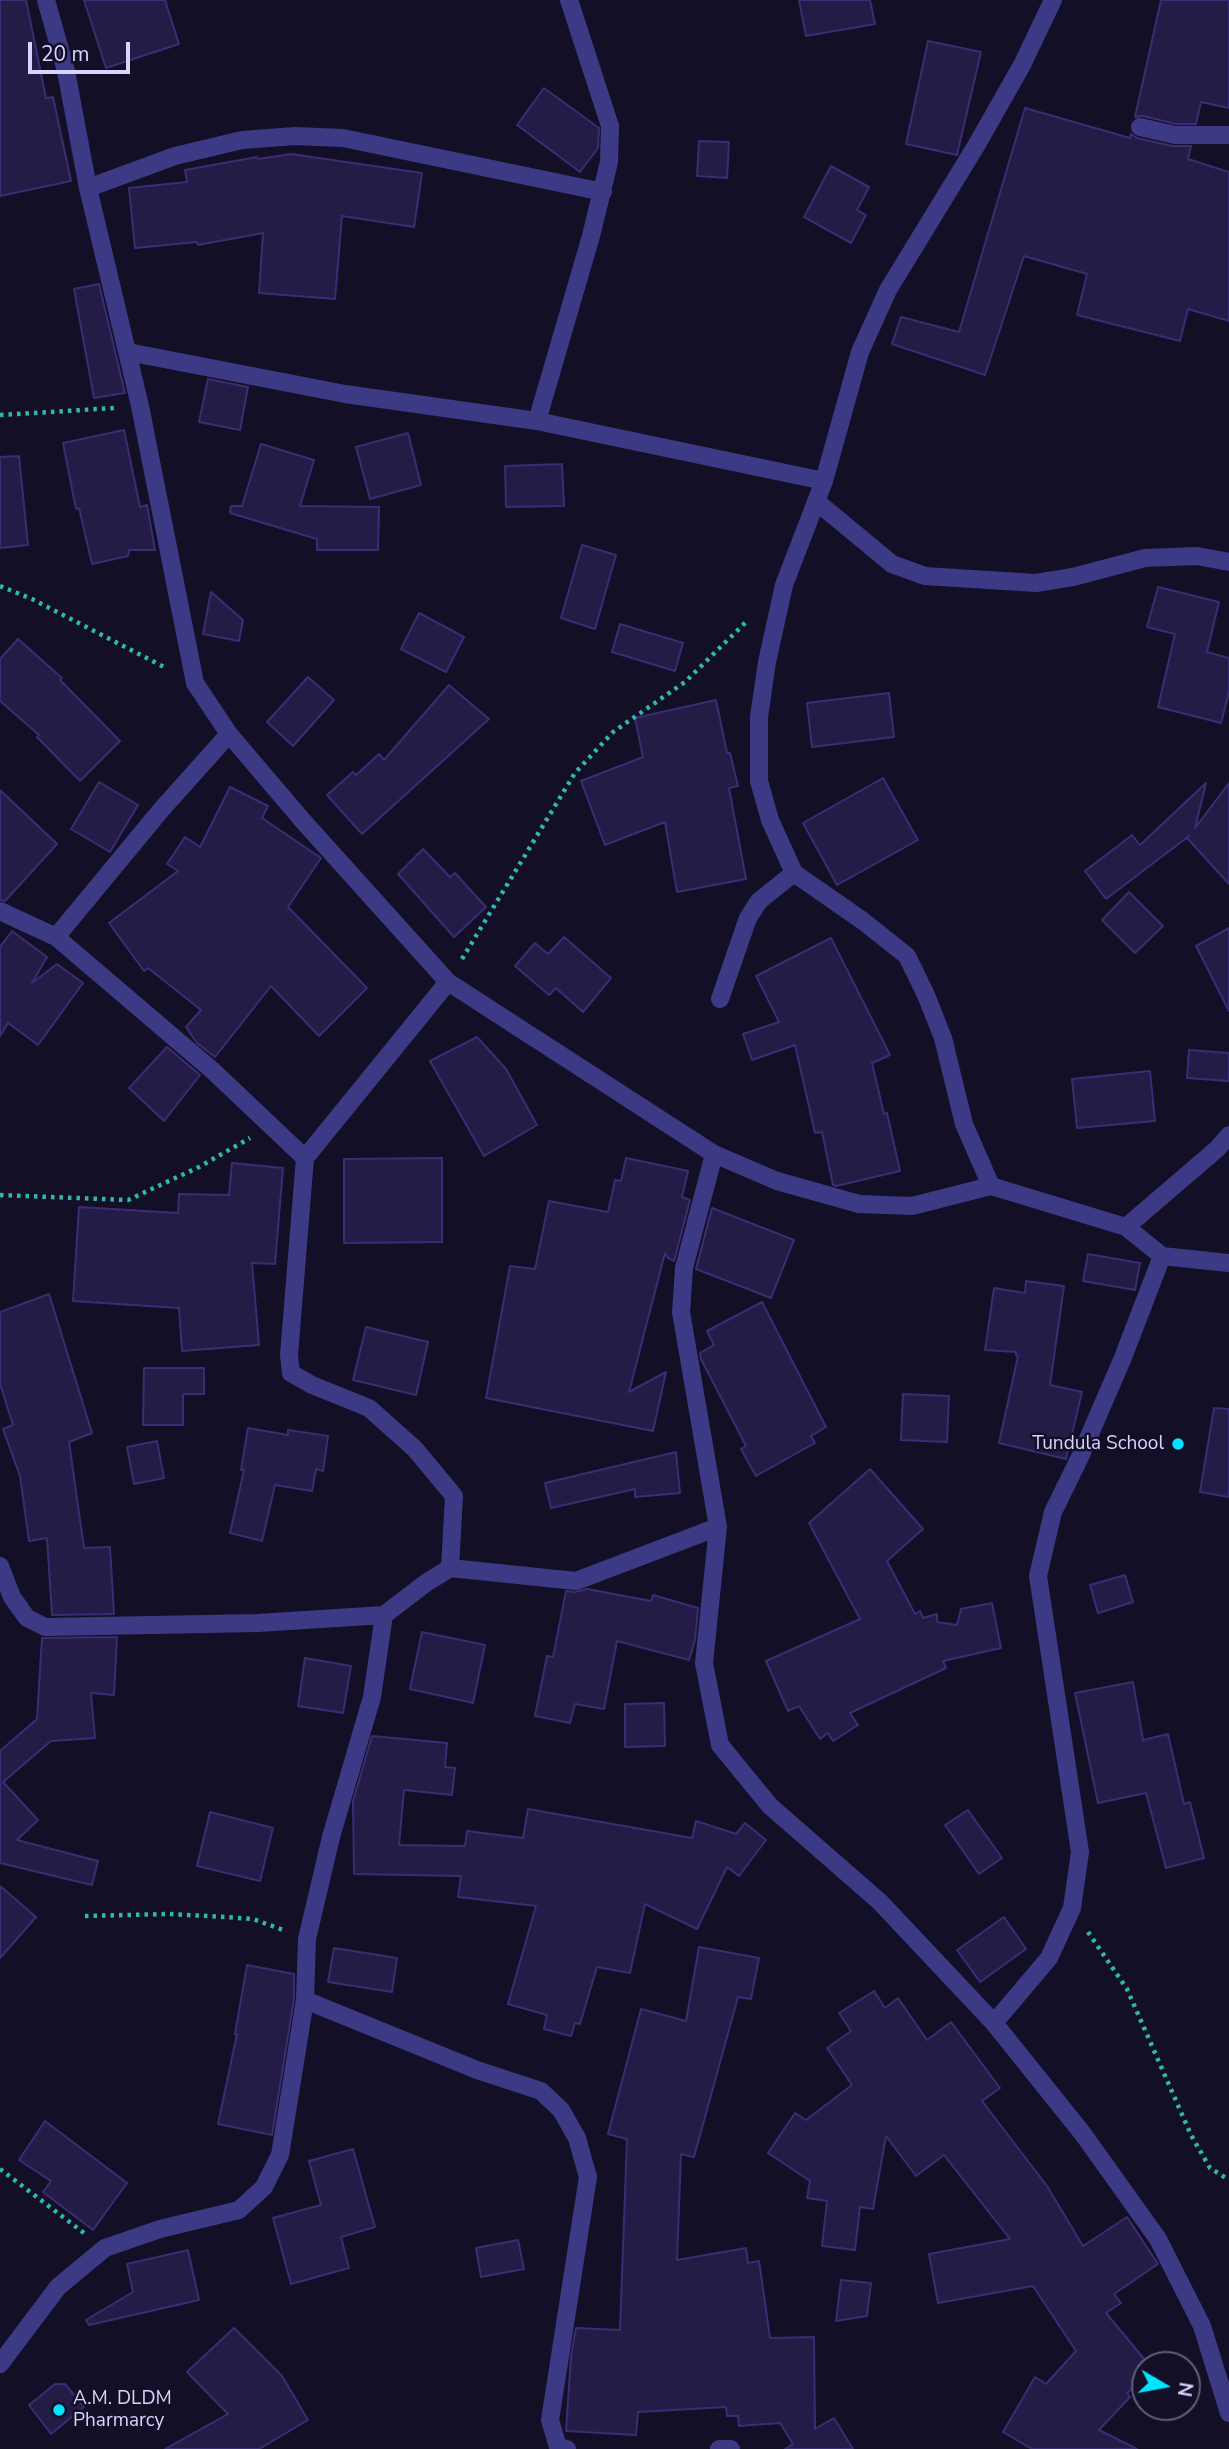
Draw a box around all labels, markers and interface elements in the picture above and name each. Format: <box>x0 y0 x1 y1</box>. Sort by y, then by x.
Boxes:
scale bar <box>32 28 133 72</box>
text: 20 m <box>41 40 90 68</box>
place label: Tundula School <box>1032 1433 1164 1455</box>
marker: Tundula School <box>1170 1436 1186 1452</box>
north arrow <box>1131 2351 1201 2421</box>
text: N <box>1171 2380 1199 2399</box>
place label: A.M. DLDM Pharmarcy <box>73 2388 172 2432</box>
marker: A.M. DLDM Pharmarcy <box>51 2402 67 2418</box>

